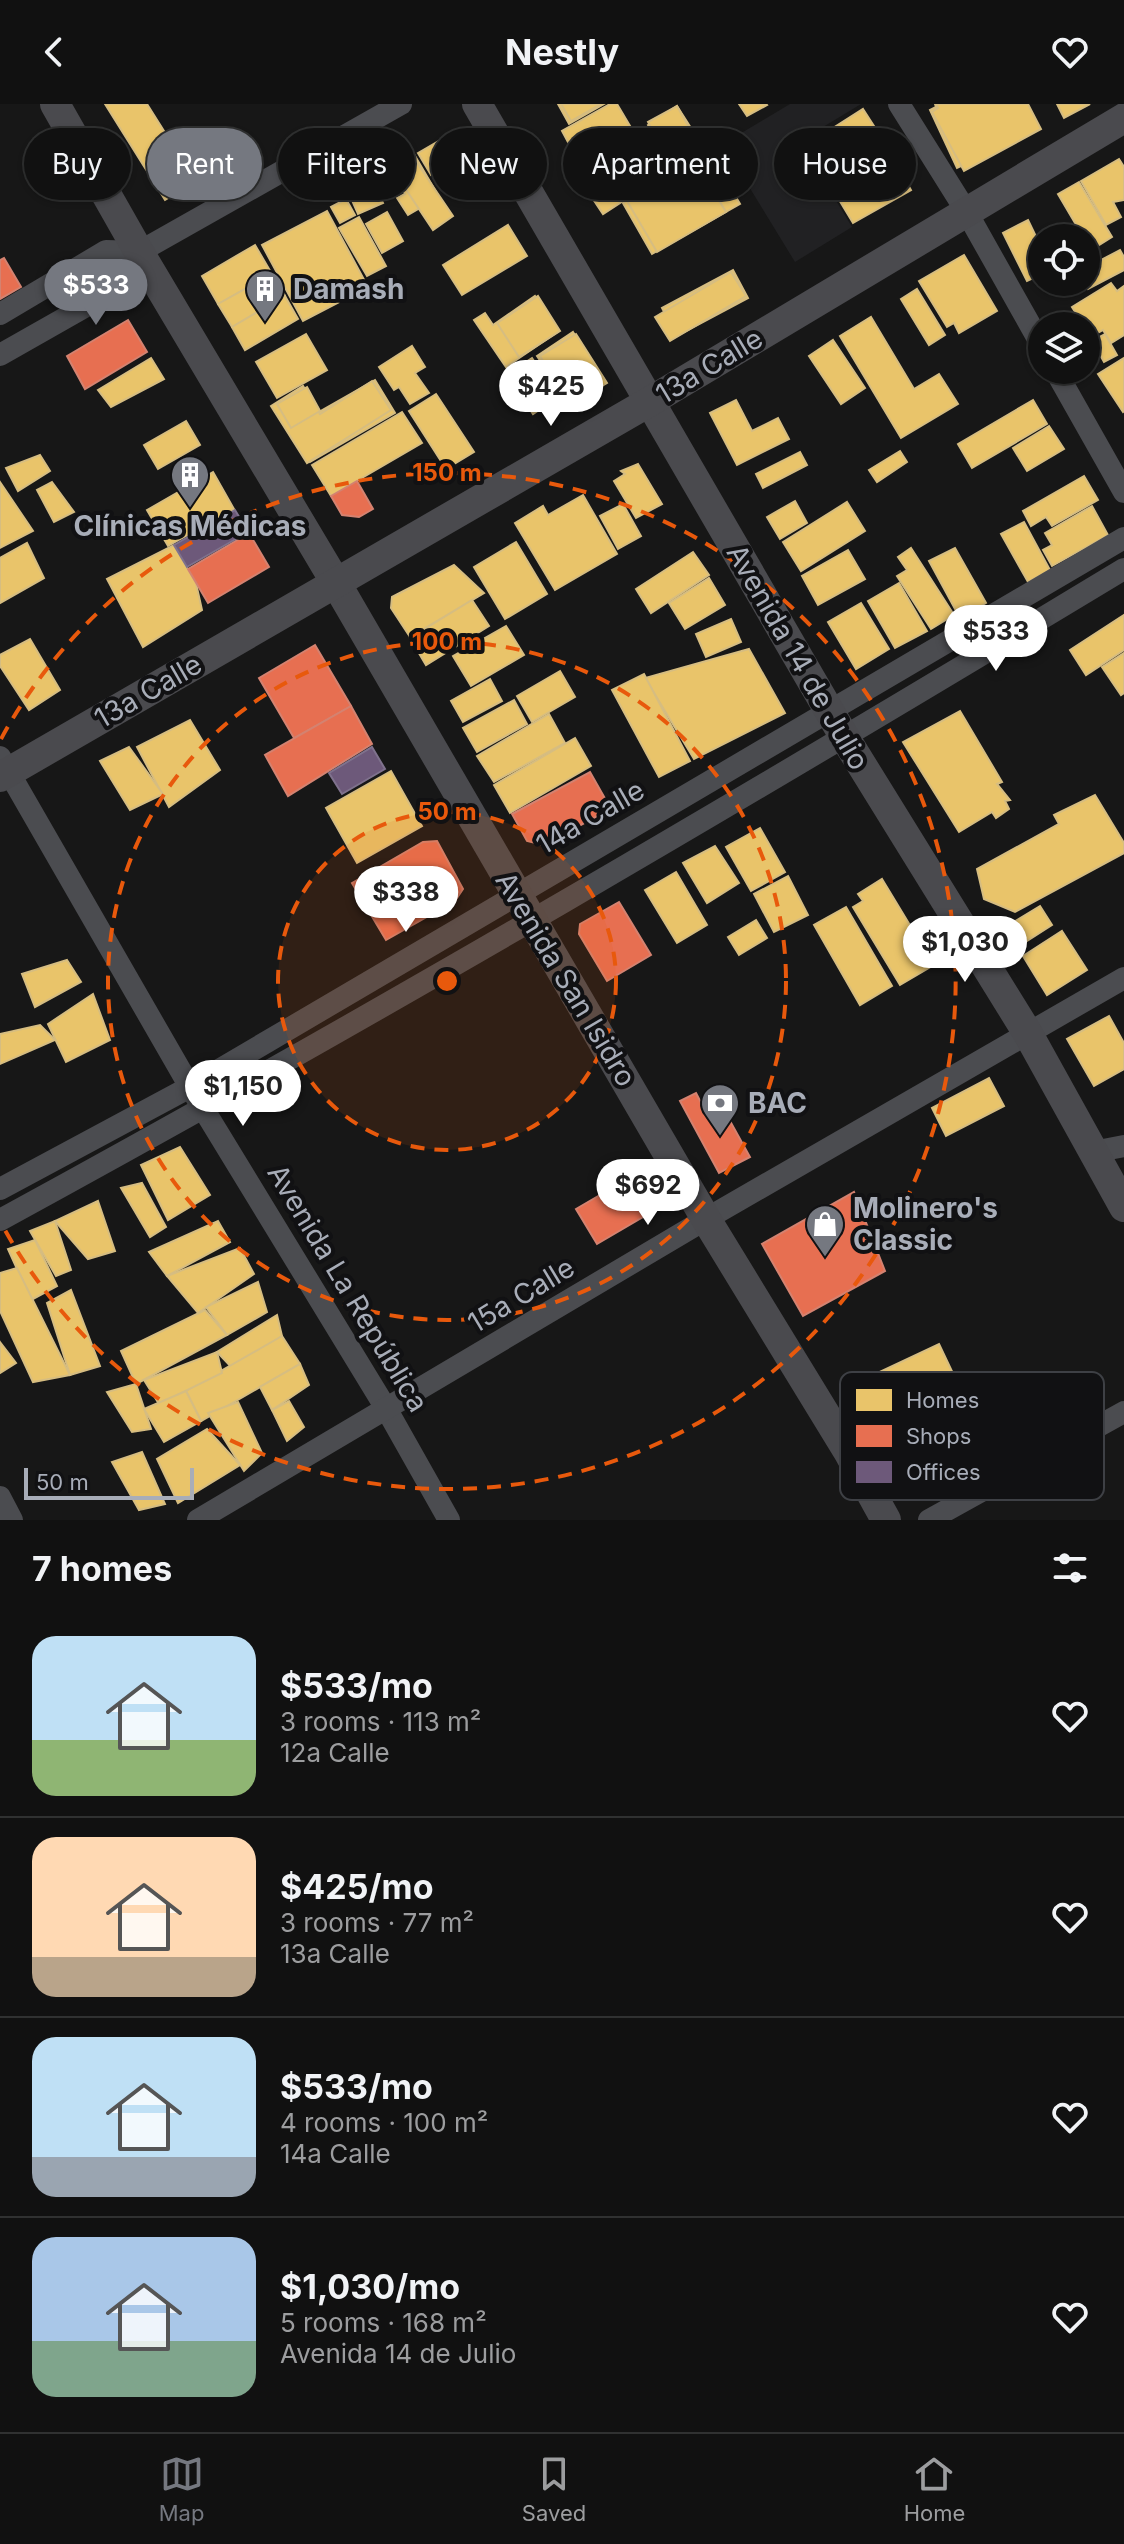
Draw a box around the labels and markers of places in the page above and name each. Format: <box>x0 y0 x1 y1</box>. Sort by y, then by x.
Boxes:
pin: $533 <box>49 259 143 327</box>
building icon: Damash <box>244 268 286 323</box>
place label: Damash <box>293 272 404 306</box>
pin: $425 <box>504 360 598 428</box>
building icon: Clínicas Médicas <box>169 454 211 509</box>
place label: Clínicas Médicas <box>74 509 306 543</box>
pin: $533 <box>949 605 1043 673</box>
pin: $338 <box>359 866 453 934</box>
pin: $1,030 <box>900 916 1030 984</box>
centre of rings <box>433 967 461 995</box>
pin: $1,150 <box>178 1060 308 1128</box>
bank icon: BAC <box>699 1082 741 1137</box>
place label: BAC <box>748 1086 807 1120</box>
pin: $692 <box>601 1159 695 1227</box>
place label: Molinero's Classic <box>853 1191 998 1257</box>
shop icon: Molinero's Classic <box>804 1203 846 1258</box>

